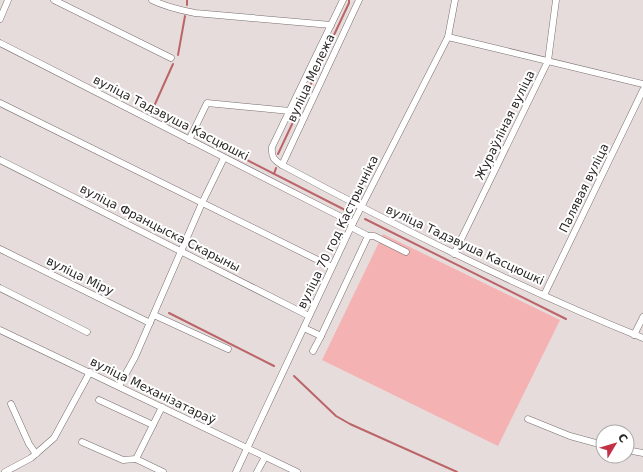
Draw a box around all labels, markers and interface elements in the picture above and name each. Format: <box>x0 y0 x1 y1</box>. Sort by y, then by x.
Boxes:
street label: вуліца Мележа <box>284 32 338 124</box>
street label: Жураўліная вуліца <box>472 68 538 182</box>
street label: вуліца Тадэвуша Касцюшкі <box>91 73 251 163</box>
street label: Палявая вуліца <box>556 141 612 235</box>
street label: вуліца 70 год Кастрычніка <box>295 153 381 311</box>
street label: вуліца Францыска Скарыны <box>78 181 242 275</box>
street label: вуліца Тадэвуша Касцюшкі <box>384 202 546 288</box>
street label: вуліца Міру <box>44 254 116 298</box>
street label: вуліца Механізатараў <box>88 354 218 428</box>
north arrow <box>595 424 635 464</box>
text: С <box>615 431 630 445</box>

